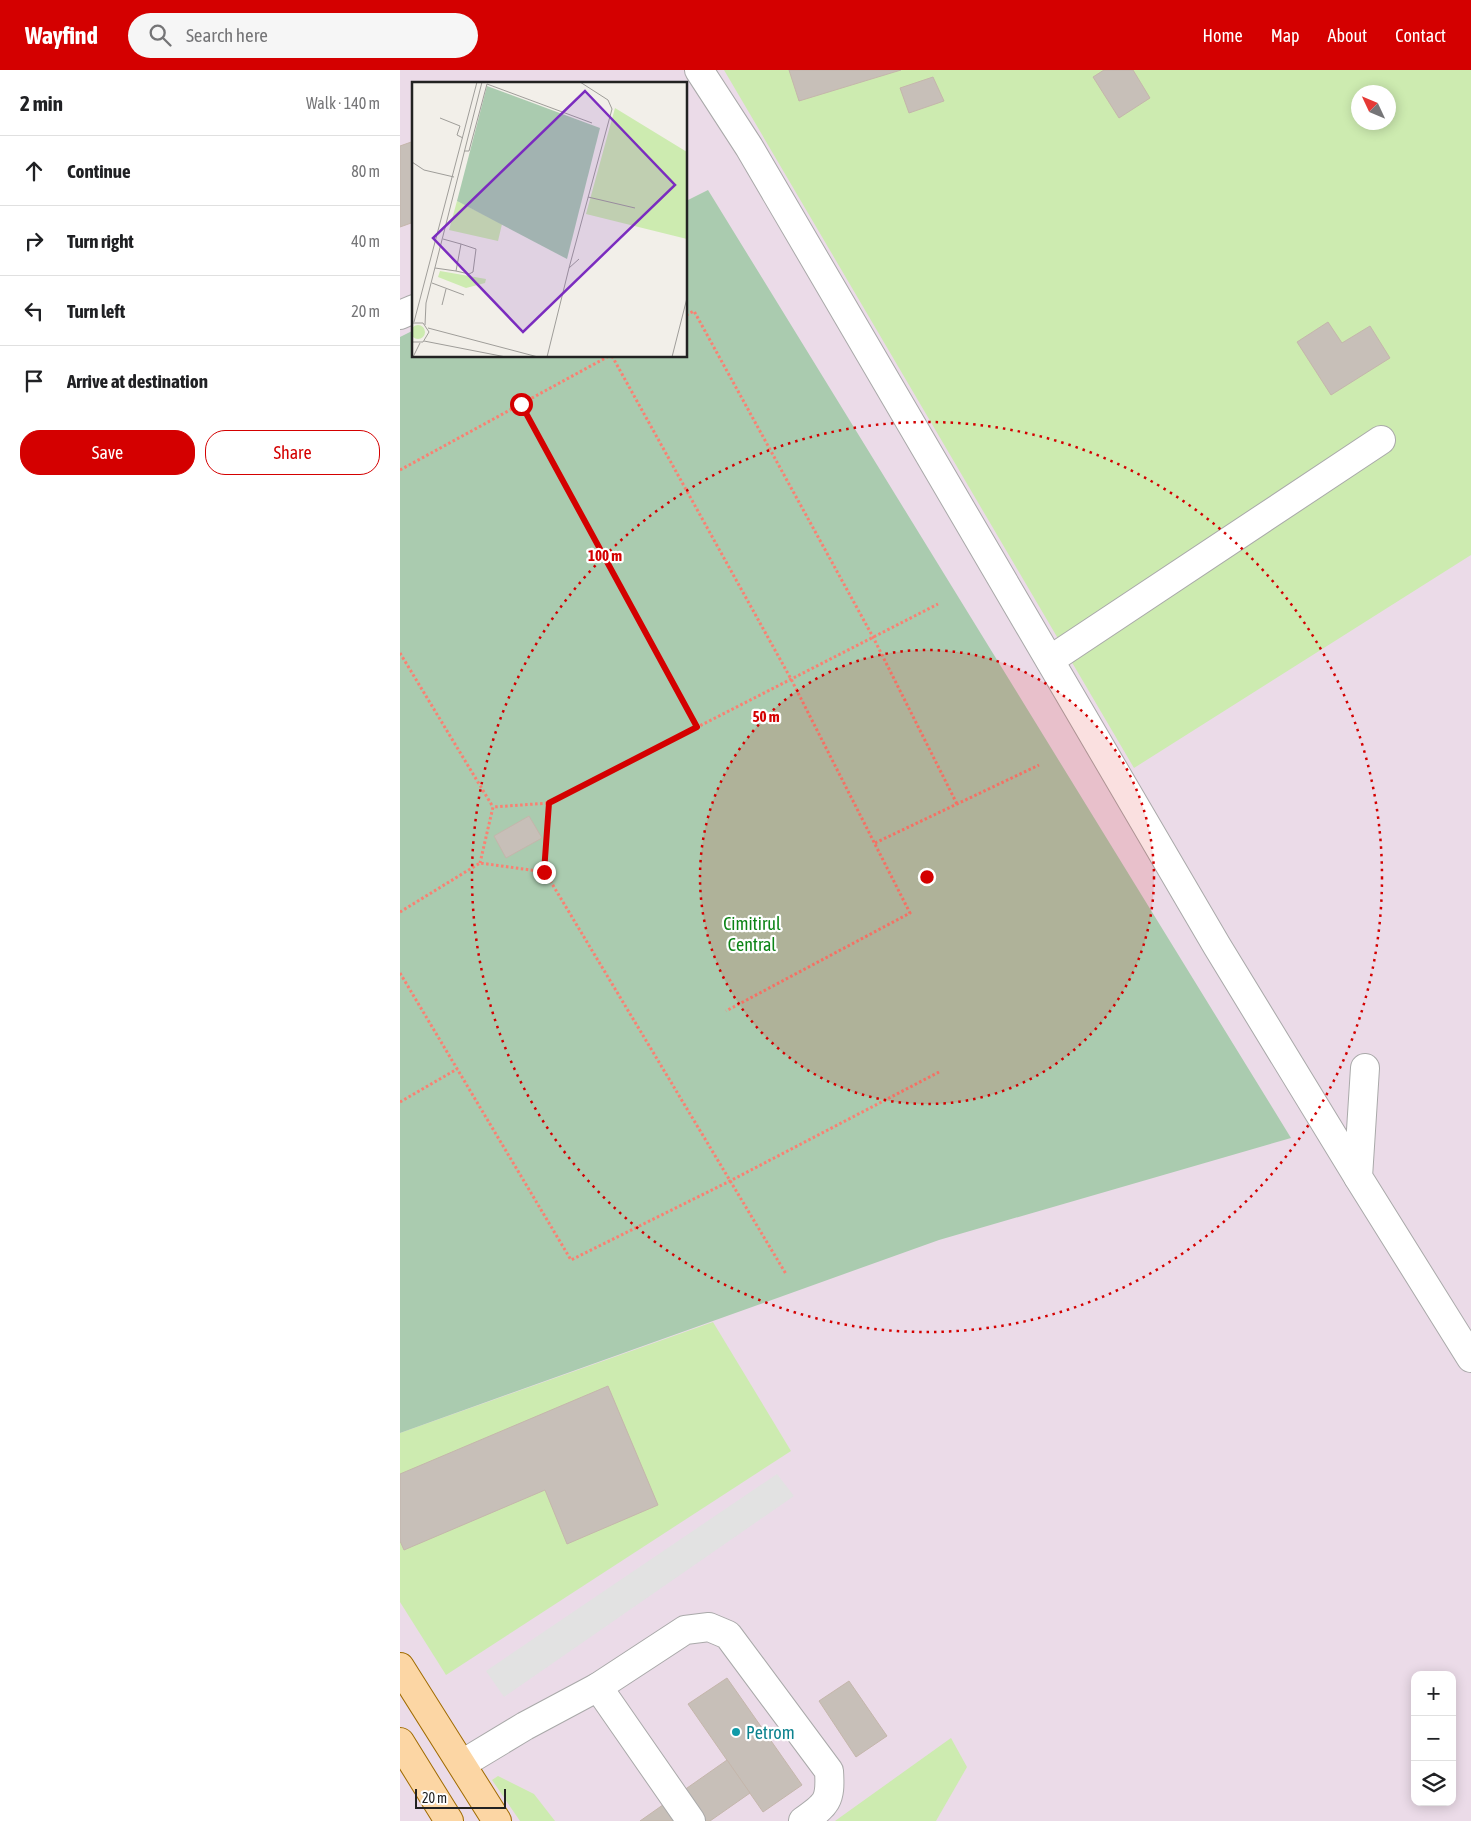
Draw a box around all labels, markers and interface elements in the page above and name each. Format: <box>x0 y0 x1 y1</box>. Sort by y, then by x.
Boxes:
search box <box>128 13 478 58</box>
icon: search <box>146 21 174 49</box>
text: Wayfind <box>25 22 98 49</box>
text: Search here <box>186 24 268 46</box>
text: Home <box>1203 25 1243 46</box>
text: Map <box>1271 25 1300 46</box>
text: About <box>1328 25 1367 46</box>
text: Contact <box>1395 25 1446 46</box>
inset map <box>412 82 688 358</box>
north arrow <box>1351 85 1396 130</box>
text: 2 min <box>20 91 63 115</box>
text: Walk · 140 m <box>306 94 380 112</box>
icon: ahead <box>20 157 48 185</box>
text: Continue <box>67 160 131 182</box>
text: 80 m <box>351 162 380 180</box>
icon: right <box>20 227 48 255</box>
text: Turn right <box>67 230 134 252</box>
text: 40 m <box>351 232 380 250</box>
icon: left <box>20 297 48 325</box>
text: Turn left <box>67 300 125 322</box>
text: 20 m <box>351 302 380 320</box>
icon: arrive <box>20 367 48 395</box>
text: Arrive at destination <box>67 370 208 392</box>
route start <box>510 393 533 416</box>
button: Save <box>20 430 195 475</box>
button: Share <box>205 430 380 475</box>
text: 100 m <box>588 547 622 564</box>
text: 50 m <box>753 708 780 725</box>
route end <box>533 861 556 884</box>
centre of rings <box>918 868 936 886</box>
park label: Cimitirul Central <box>723 913 781 955</box>
map controls <box>1411 1671 1456 1806</box>
button: + <box>1411 1671 1456 1716</box>
button: − <box>1411 1716 1456 1761</box>
place label: Petrom <box>746 1722 795 1743</box>
marker: Petrom <box>730 1726 742 1738</box>
button: layers <box>1411 1761 1456 1806</box>
scale bar <box>415 1786 506 1809</box>
text: 20 m <box>422 1790 447 1806</box>

